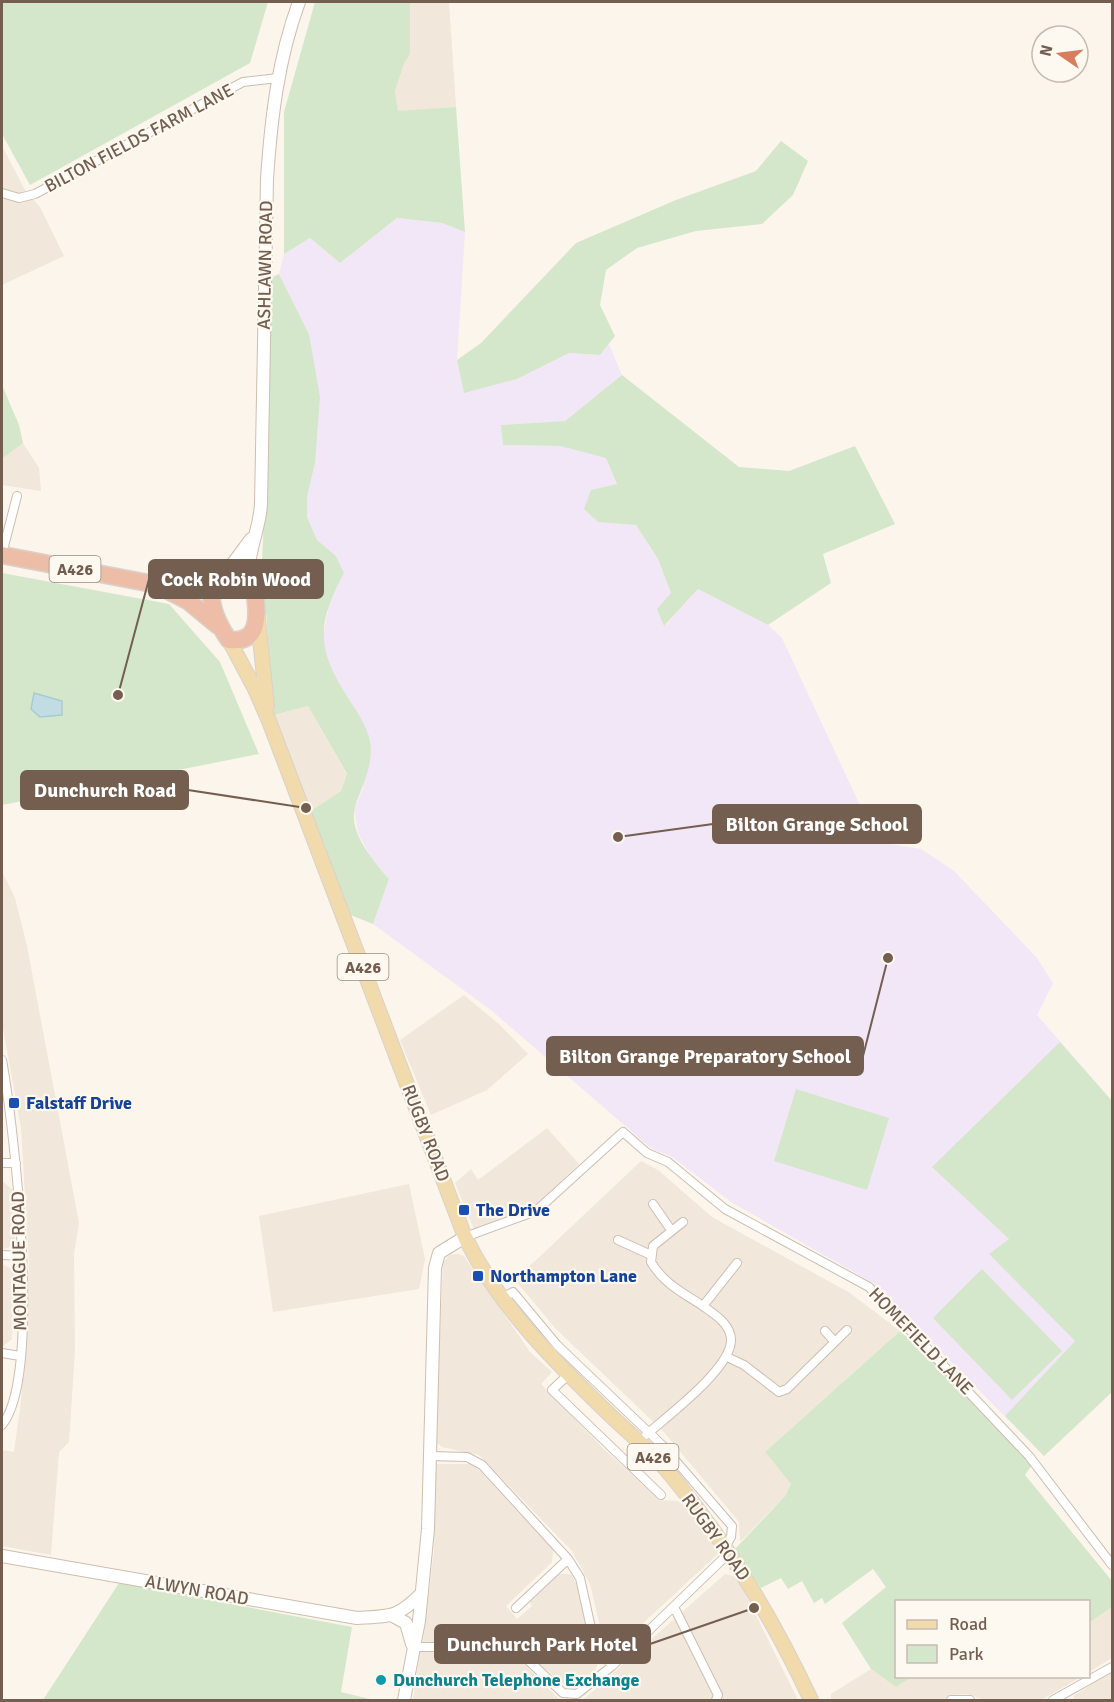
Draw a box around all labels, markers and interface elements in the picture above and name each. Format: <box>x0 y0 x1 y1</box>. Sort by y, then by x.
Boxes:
north arrow <box>1030 24 1090 84</box>
text: N <box>1035 43 1057 58</box>
street label: BILTON FIELDS FARM LANE <box>41 79 237 197</box>
street label: ASHLAWN ROAD <box>253 200 277 330</box>
road number: A426 <box>50 556 100 582</box>
callout: Cock Robin Wood <box>149 560 323 598</box>
text: Cock Robin Wood <box>161 567 311 592</box>
callout: Dunchurch Road <box>21 771 188 809</box>
text: Dunchurch Road <box>34 778 176 803</box>
callout: Bilton Grange School <box>713 805 921 843</box>
text: Bilton Grange School <box>725 812 909 837</box>
road number: A426 <box>338 954 388 980</box>
callout: Bilton Grange Preparatory School <box>547 1037 863 1075</box>
text: Bilton Grange Preparatory School <box>559 1044 851 1069</box>
street label: RUGBY ROAD <box>397 1081 455 1185</box>
place label: Falstaff Drive <box>26 1092 132 1114</box>
marker: Falstaff Drive <box>7 1096 21 1110</box>
street label: MONTAGUE ROAD <box>7 1191 31 1331</box>
place label: The Drive <box>476 1199 550 1221</box>
marker: The Drive <box>457 1203 471 1217</box>
place label: Northampton Lane <box>490 1265 637 1287</box>
marker: Northampton Lane <box>471 1269 485 1283</box>
street label: HOMEFIELD LANE <box>864 1283 978 1399</box>
road number: A426 <box>628 1444 678 1470</box>
street label: RUGBY ROAD <box>677 1489 755 1585</box>
street label: ALWYN ROAD <box>143 1570 251 1610</box>
legend <box>895 1600 1090 1678</box>
text: Road <box>949 1613 988 1635</box>
callout: Dunchurch Park Hotel <box>435 1625 650 1663</box>
text: Dunchurch Park Hotel <box>446 1632 638 1657</box>
text: Park <box>949 1643 984 1665</box>
place label: Dunchurch Telephone Exchange <box>393 1669 639 1691</box>
marker: Dunchurch Telephone Exchange <box>374 1673 388 1687</box>

